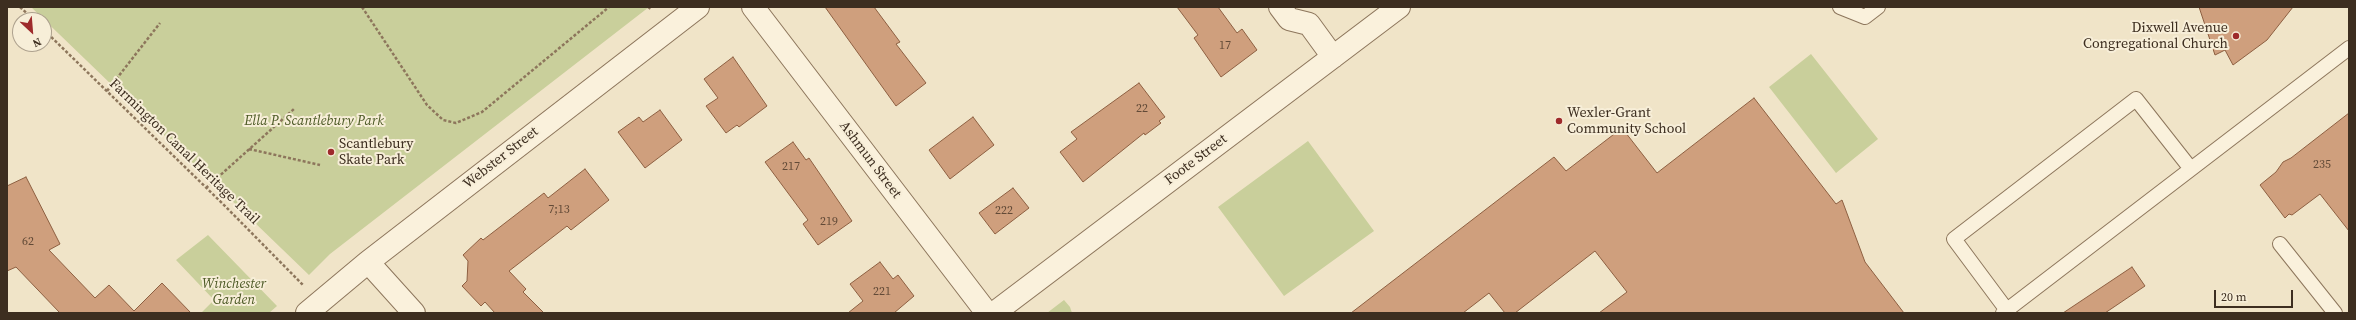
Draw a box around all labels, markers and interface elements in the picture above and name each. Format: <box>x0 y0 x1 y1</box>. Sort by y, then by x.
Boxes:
north arrow <box>12 12 52 52</box>
place label: Dixwell Avenue Congregational Church <box>2083 20 2228 52</box>
marker: Dixwell Avenue Congregational Church <box>2231 31 2241 41</box>
text: N <box>30 34 44 51</box>
house number: 17 <box>1219 39 1231 53</box>
street label: Farmington Canal Heritage Trail <box>105 76 263 228</box>
house number: 22 <box>1136 102 1148 116</box>
place label: Wexler-Grant Community School <box>1567 105 1686 138</box>
park label: Ella P. Scantlebury Park <box>244 113 384 129</box>
marker: Wexler-Grant Community School <box>1554 116 1564 126</box>
street label: Ashmun Street <box>836 118 904 202</box>
street label: Webster Street <box>460 123 542 193</box>
street label: Foote Street <box>1161 131 1231 189</box>
place label: Scantlebury Skate Park <box>339 136 414 168</box>
marker: Scantlebury Skate Park <box>326 147 336 157</box>
house number: 235 <box>2313 158 2331 172</box>
house number: 217 <box>782 160 800 174</box>
house number: 7;13 <box>548 203 570 217</box>
house number: 222 <box>995 204 1013 218</box>
house number: 219 <box>820 215 838 229</box>
house number: 62 <box>22 235 34 249</box>
park label: Winchester Garden <box>202 276 266 308</box>
scale bar <box>2216 282 2295 308</box>
house number: 221 <box>873 285 891 299</box>
text: 20 m <box>2221 289 2247 305</box>

